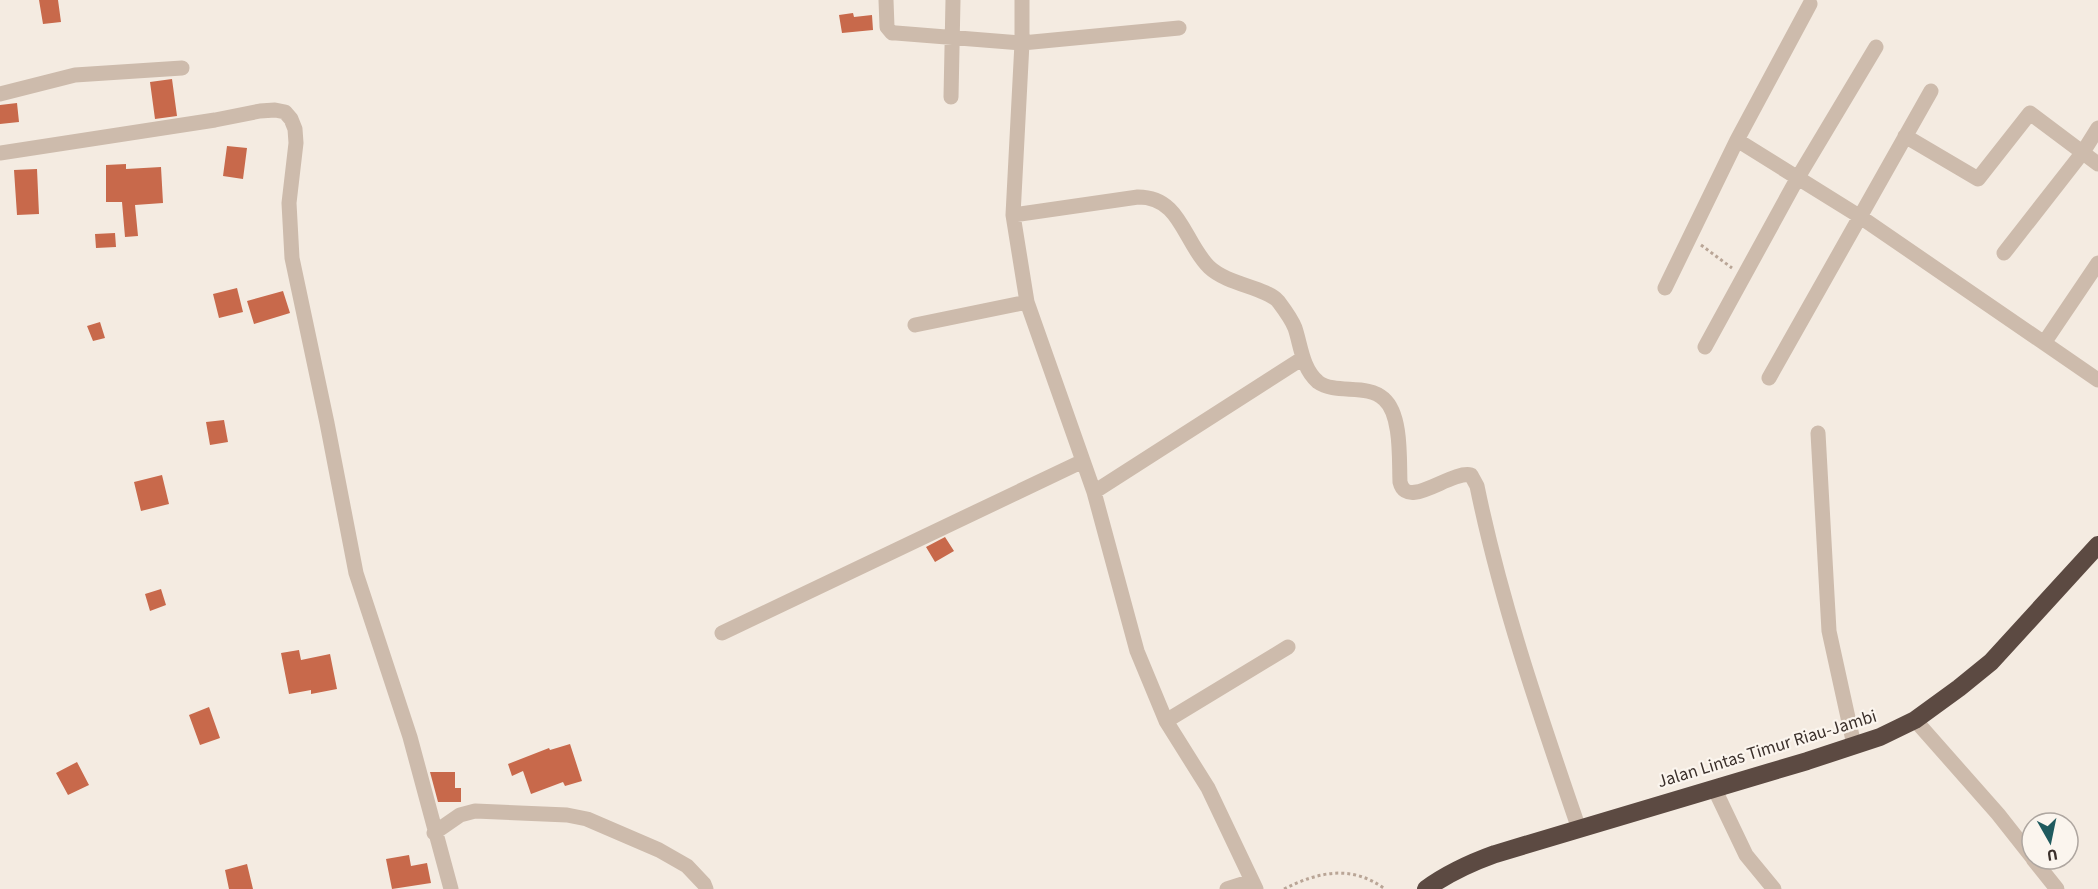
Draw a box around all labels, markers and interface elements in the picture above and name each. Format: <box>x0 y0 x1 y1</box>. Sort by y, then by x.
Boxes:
street label: Jalan Lintas Timur Riau-Jambi <box>1654 704 1880 794</box>
north arrow <box>2020 811 2080 871</box>
text: U <box>2045 843 2059 867</box>

